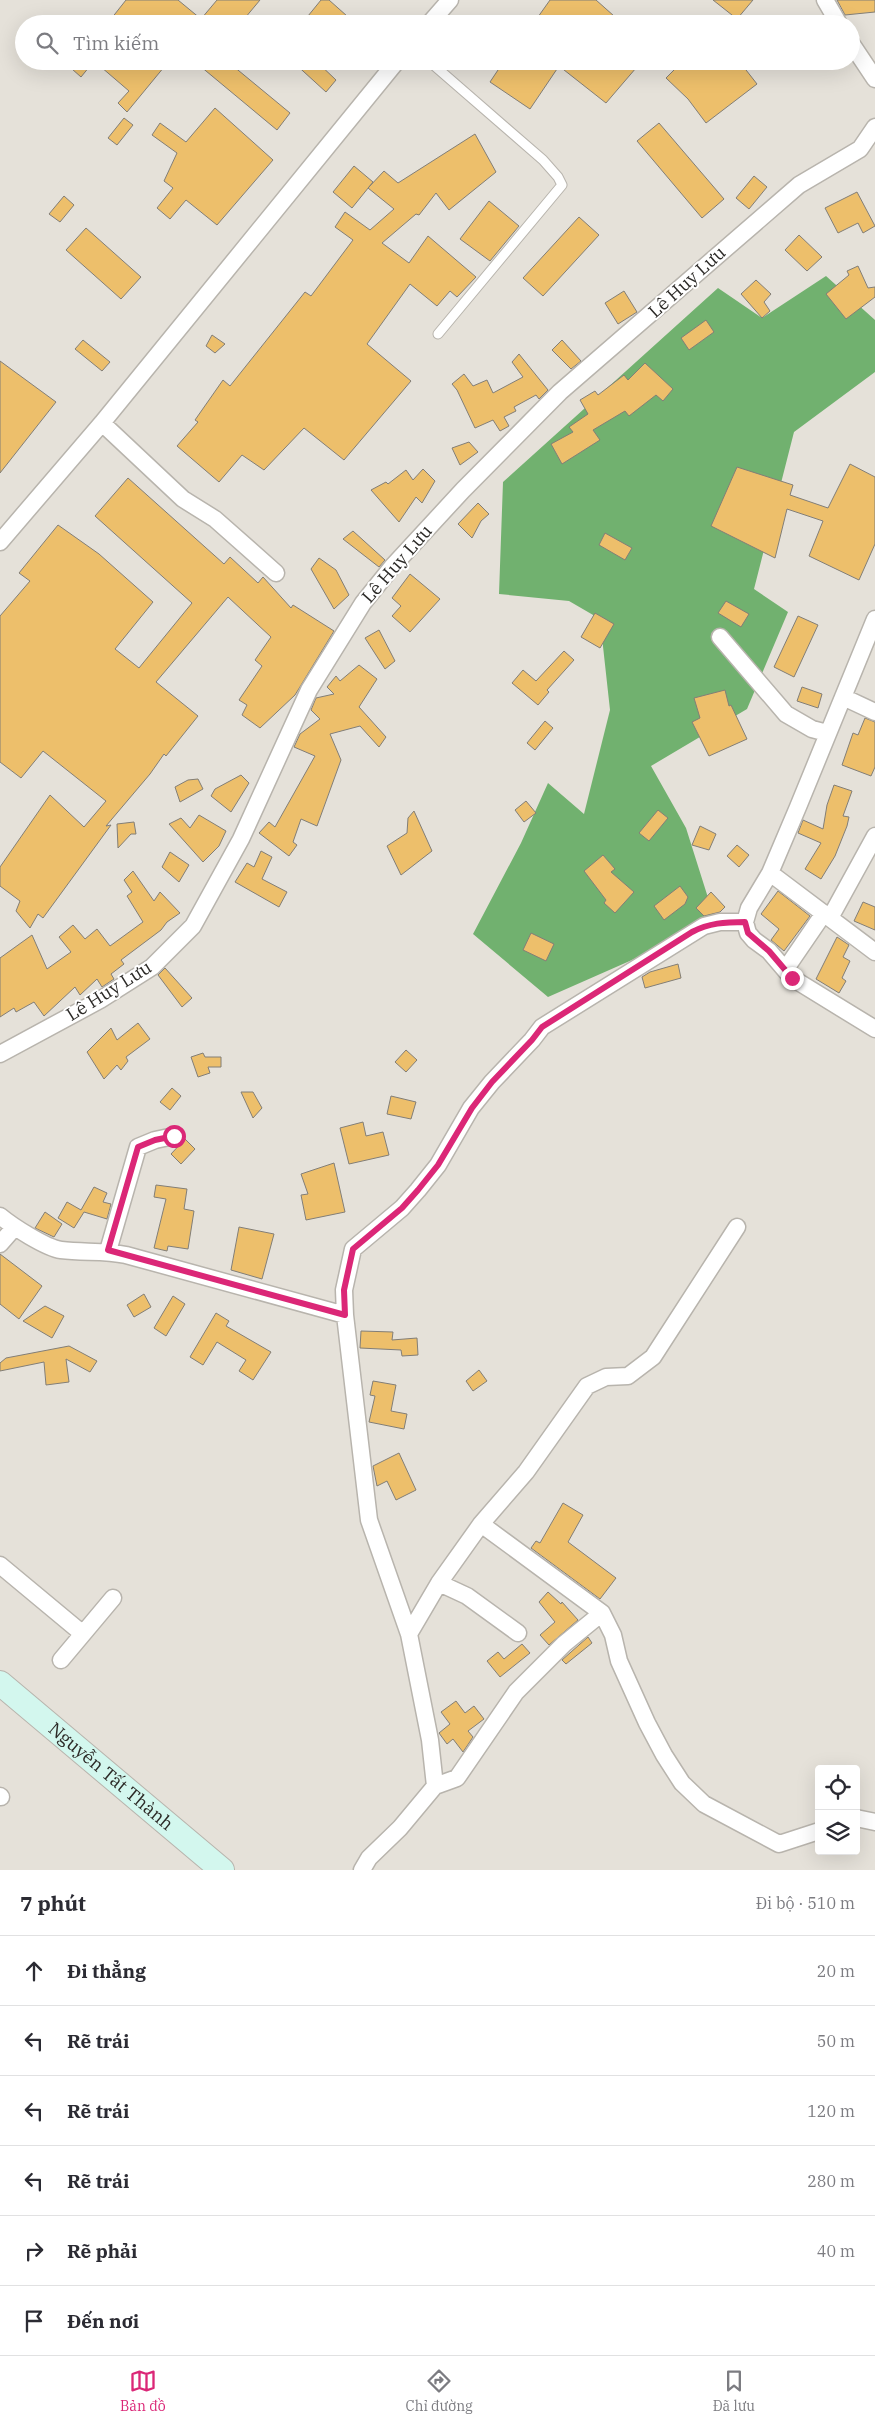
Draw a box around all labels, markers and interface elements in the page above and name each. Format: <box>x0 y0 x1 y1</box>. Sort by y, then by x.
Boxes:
search box <box>15 15 860 70</box>
icon: search <box>33 29 61 57</box>
text: Tìm kiếm <box>73 31 159 55</box>
street label: Lê Huy Lưu <box>643 241 730 322</box>
street label: Lê Huy Lưu <box>356 520 437 608</box>
street label: Lê Huy Lưu <box>62 955 156 1026</box>
route end <box>781 967 804 990</box>
route start <box>163 1125 186 1148</box>
street label: Nguyễn Tất Thành <box>44 1717 178 1835</box>
map controls <box>815 1765 860 1855</box>
button: locate <box>815 1765 860 1810</box>
button: layers <box>815 1810 860 1855</box>
text: 7 phút <box>20 1889 86 1917</box>
text: Đi bộ · 510 m <box>756 1893 855 1913</box>
icon: ahead <box>20 1957 48 1985</box>
text: Đi thẳng <box>67 1959 146 1983</box>
text: 20 m <box>817 1961 855 1981</box>
icon: left <box>20 2027 48 2055</box>
text: Rẽ trái <box>67 2029 129 2053</box>
text: 50 m <box>817 2031 855 2051</box>
icon: left <box>20 2097 48 2125</box>
text: Rẽ trái <box>67 2099 129 2123</box>
text: 120 m <box>807 2101 855 2121</box>
icon: left <box>20 2167 48 2195</box>
text: Rẽ trái <box>67 2169 129 2193</box>
text: 280 m <box>807 2171 855 2191</box>
icon: right <box>20 2237 48 2265</box>
text: Rẽ phải <box>67 2239 137 2263</box>
text: 40 m <box>817 2241 855 2261</box>
icon: arrive <box>20 2307 48 2335</box>
text: Đến nơi <box>67 2309 139 2333</box>
tab: Bản đồ <box>120 2367 166 2415</box>
tab: Chỉ đường <box>406 2367 473 2415</box>
tab: Đã lưu <box>713 2367 755 2415</box>

